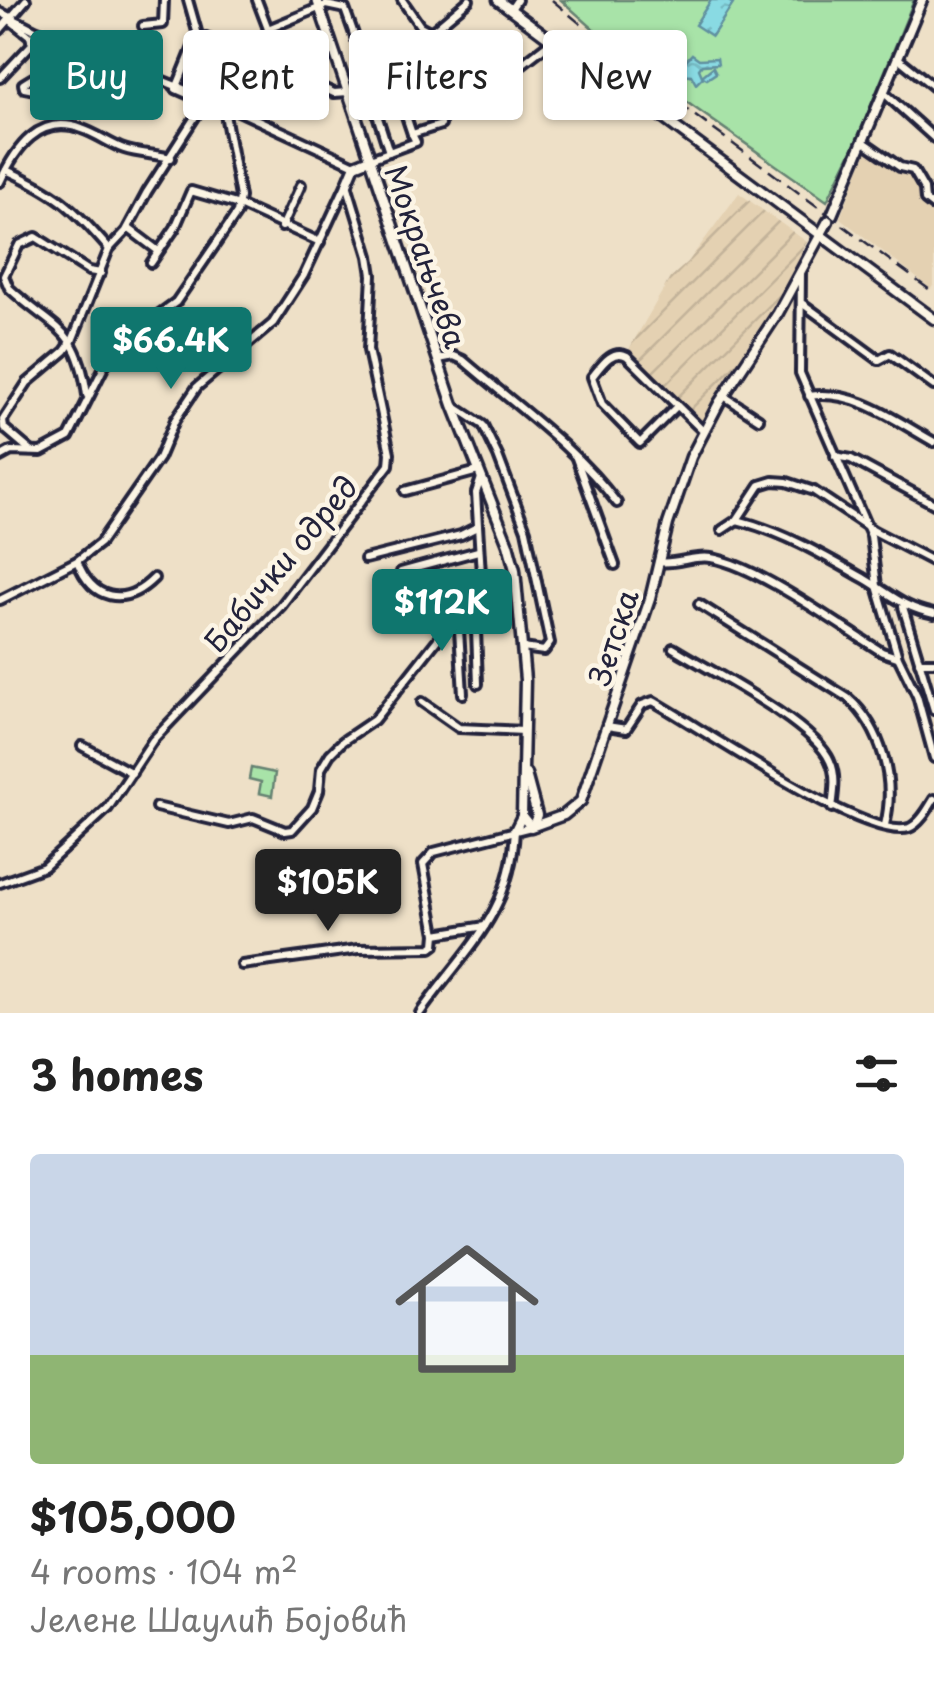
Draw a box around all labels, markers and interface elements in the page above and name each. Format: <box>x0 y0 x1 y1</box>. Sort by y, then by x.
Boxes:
chip: Buy <box>30 30 163 120</box>
chip: Rent <box>183 30 329 120</box>
chip: Filters <box>349 30 523 120</box>
chip: New <box>543 30 687 120</box>
street label: Мокрањчева <box>375 158 479 354</box>
pin: $66.4K <box>90 307 252 392</box>
text: $66.4K <box>113 315 229 363</box>
street label: Бабички одред <box>193 465 367 661</box>
pin: $112K <box>372 569 512 654</box>
text: $112K <box>394 577 490 625</box>
street label: Зетска <box>575 583 649 691</box>
pin: $105K <box>258 849 398 934</box>
text: $105K <box>277 857 379 905</box>
text: 3 homes <box>30 1042 203 1105</box>
icon: filters <box>849 1046 904 1101</box>
icon: home <box>377 1219 557 1399</box>
text: $105,000 <box>30 1484 236 1547</box>
text: 4 rooms · 104 m² <box>30 1547 298 1595</box>
text: Јелене Шаулић Бојовић <box>30 1595 407 1643</box>

